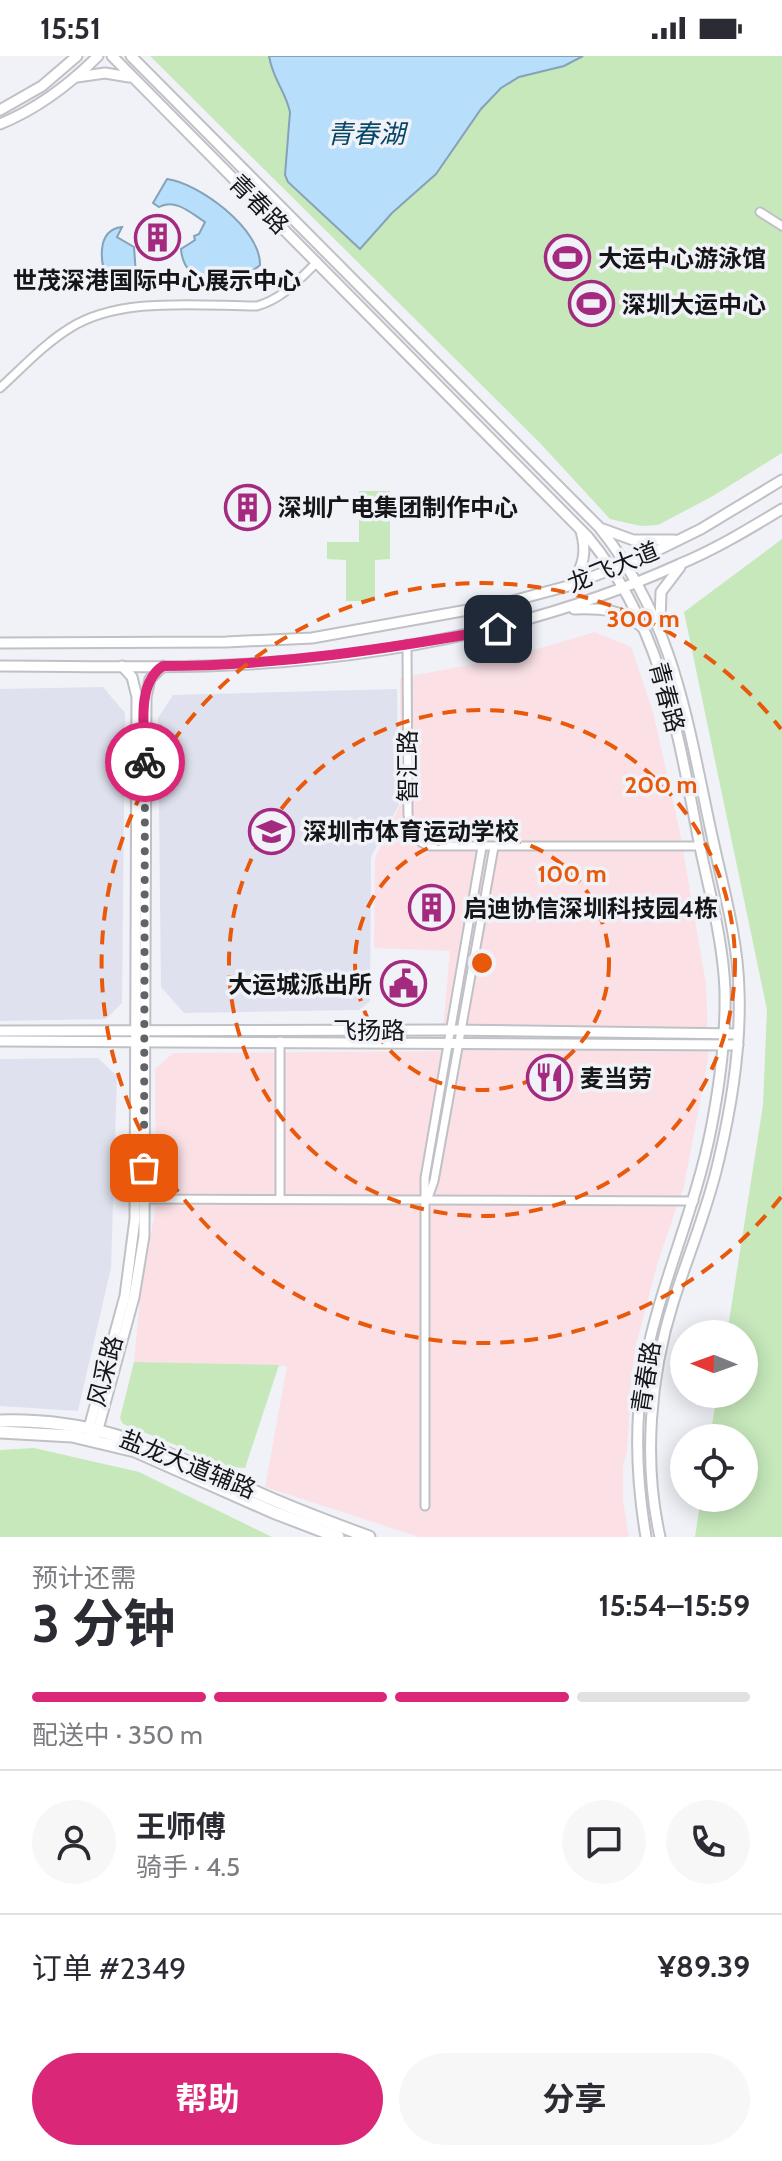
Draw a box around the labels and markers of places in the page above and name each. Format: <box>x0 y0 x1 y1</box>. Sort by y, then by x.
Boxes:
building icon: 世茂深港国际中心展示中心 <box>133 214 181 262</box>
sports icon: 大运中心游泳馆 <box>543 234 591 282</box>
place label: 大运中心游泳馆 <box>598 244 766 273</box>
place label: 世茂深港国际中心展示中心 <box>13 266 301 295</box>
sports icon: 深圳大运中心 <box>567 280 615 328</box>
place label: 深圳大运中心 <box>622 290 766 319</box>
building icon: 深圳广电集团制作中心 <box>223 483 271 531</box>
place label: 深圳广电集团制作中心 <box>278 493 518 522</box>
pin <box>464 595 532 663</box>
school or university icon: 深圳市体育运动学校 <box>248 807 296 855</box>
place label: 深圳市体育运动学校 <box>303 817 519 846</box>
building icon: 启迪协信深圳科技园4栋 <box>408 884 456 932</box>
place label: 启迪协信深圳科技园4栋 <box>463 894 718 923</box>
centre of rings <box>468 949 496 977</box>
public building icon: 大运城派出所 <box>379 960 427 1008</box>
place label: 大运城派出所 <box>228 970 372 999</box>
restaurant icon: 麦当劳 <box>525 1054 573 1102</box>
place label: 麦当劳 <box>580 1064 652 1093</box>
pin <box>110 1134 178 1202</box>

